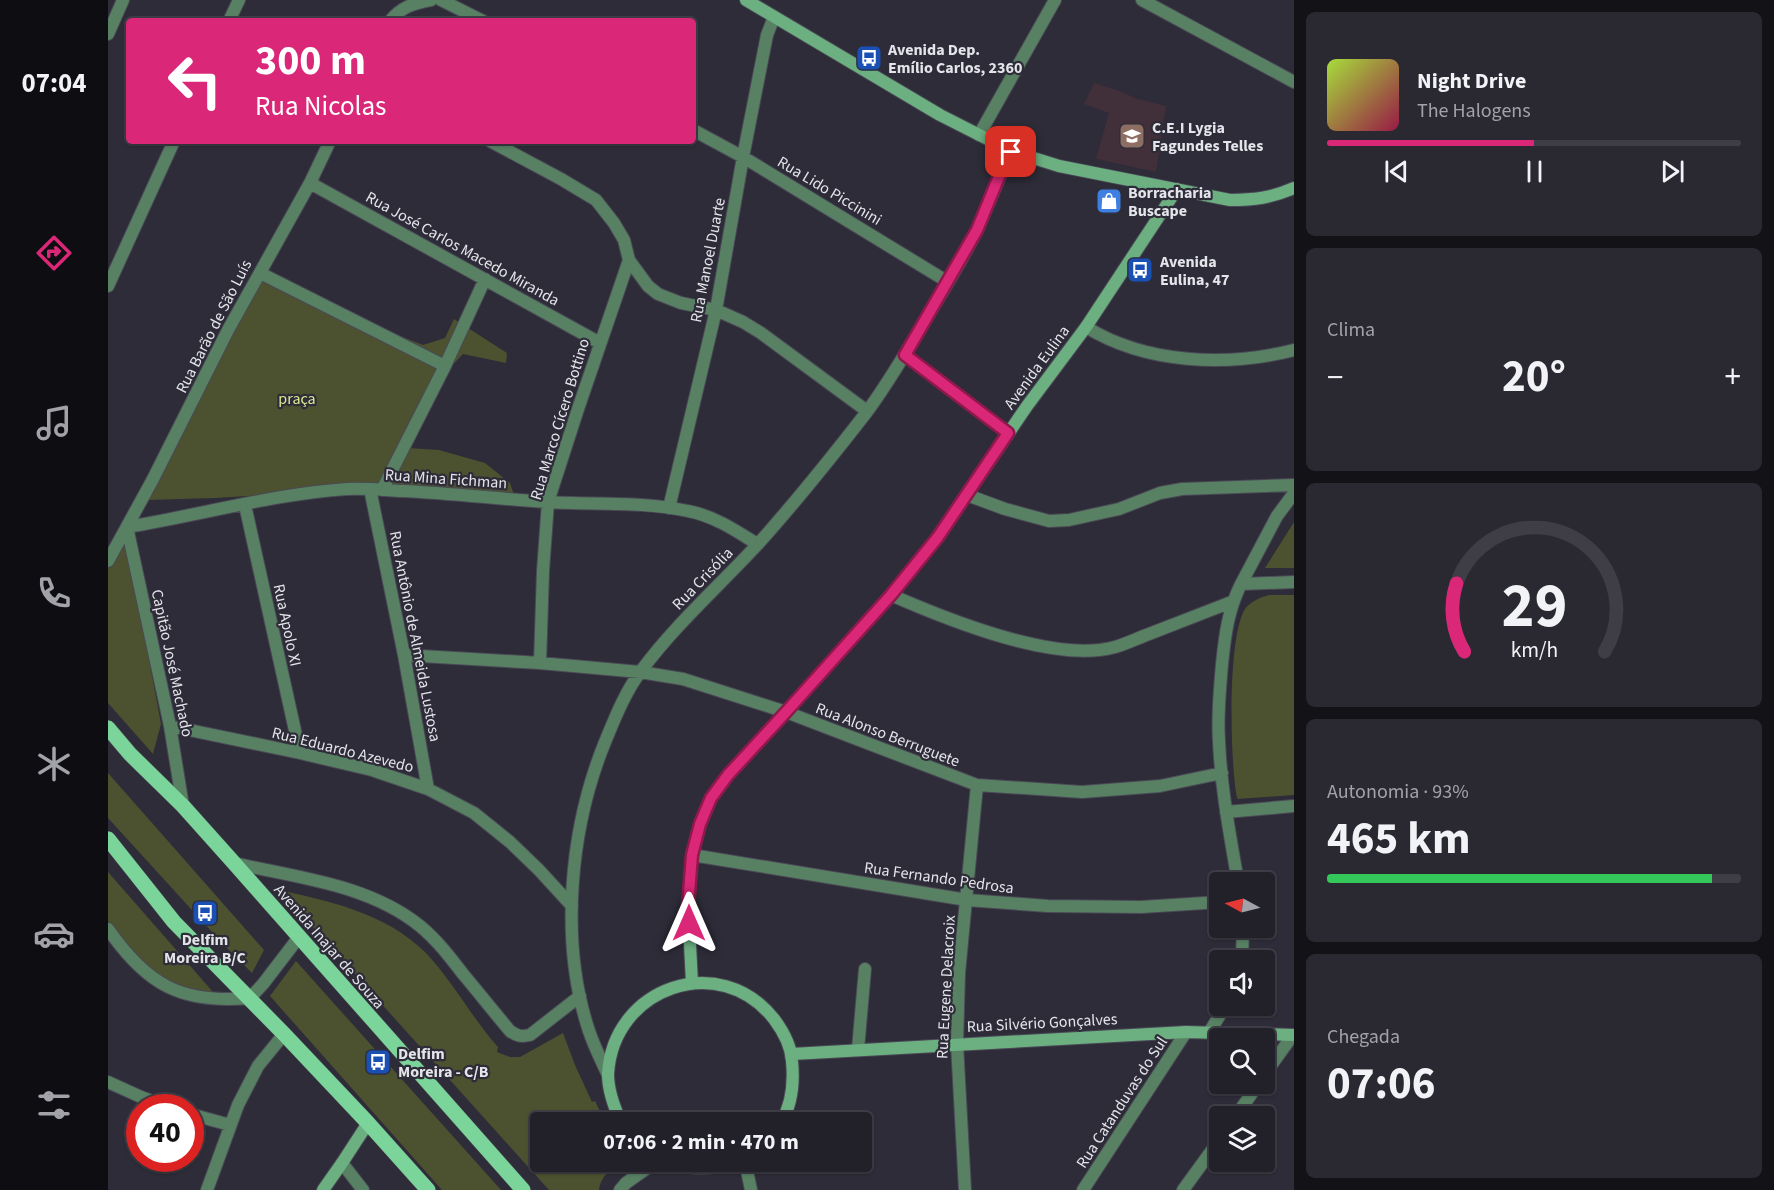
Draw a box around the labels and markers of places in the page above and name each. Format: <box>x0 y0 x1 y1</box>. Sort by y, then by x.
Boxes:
place label: Avenida Dep. Emílio Carlos, 2360 <box>887 39 1022 79</box>
bus stop icon: Avenida Dep. Emílio Carlos, 2360 <box>854 43 884 73</box>
place label: C.E.I Lygia Fagundes Telles <box>1152 117 1263 157</box>
school or university icon: C.E.I Lygia Fagundes Telles <box>1117 121 1147 151</box>
pin <box>985 126 1036 177</box>
place label: Borracharia Buscape <box>1128 182 1212 222</box>
shop icon: Borracharia Buscape <box>1094 186 1124 216</box>
place label: Avenida Eulina, 47 <box>1159 251 1229 291</box>
bus stop icon: Avenida Eulina, 47 <box>1125 255 1155 285</box>
bus stop icon: Delfim Moreira B/C <box>190 898 220 928</box>
place label: Delfim Moreira B/C <box>164 929 246 969</box>
place label: Delfim Moreira - C/B <box>398 1043 489 1083</box>
bus stop icon: Delfim Moreira - C/B <box>363 1047 393 1077</box>

